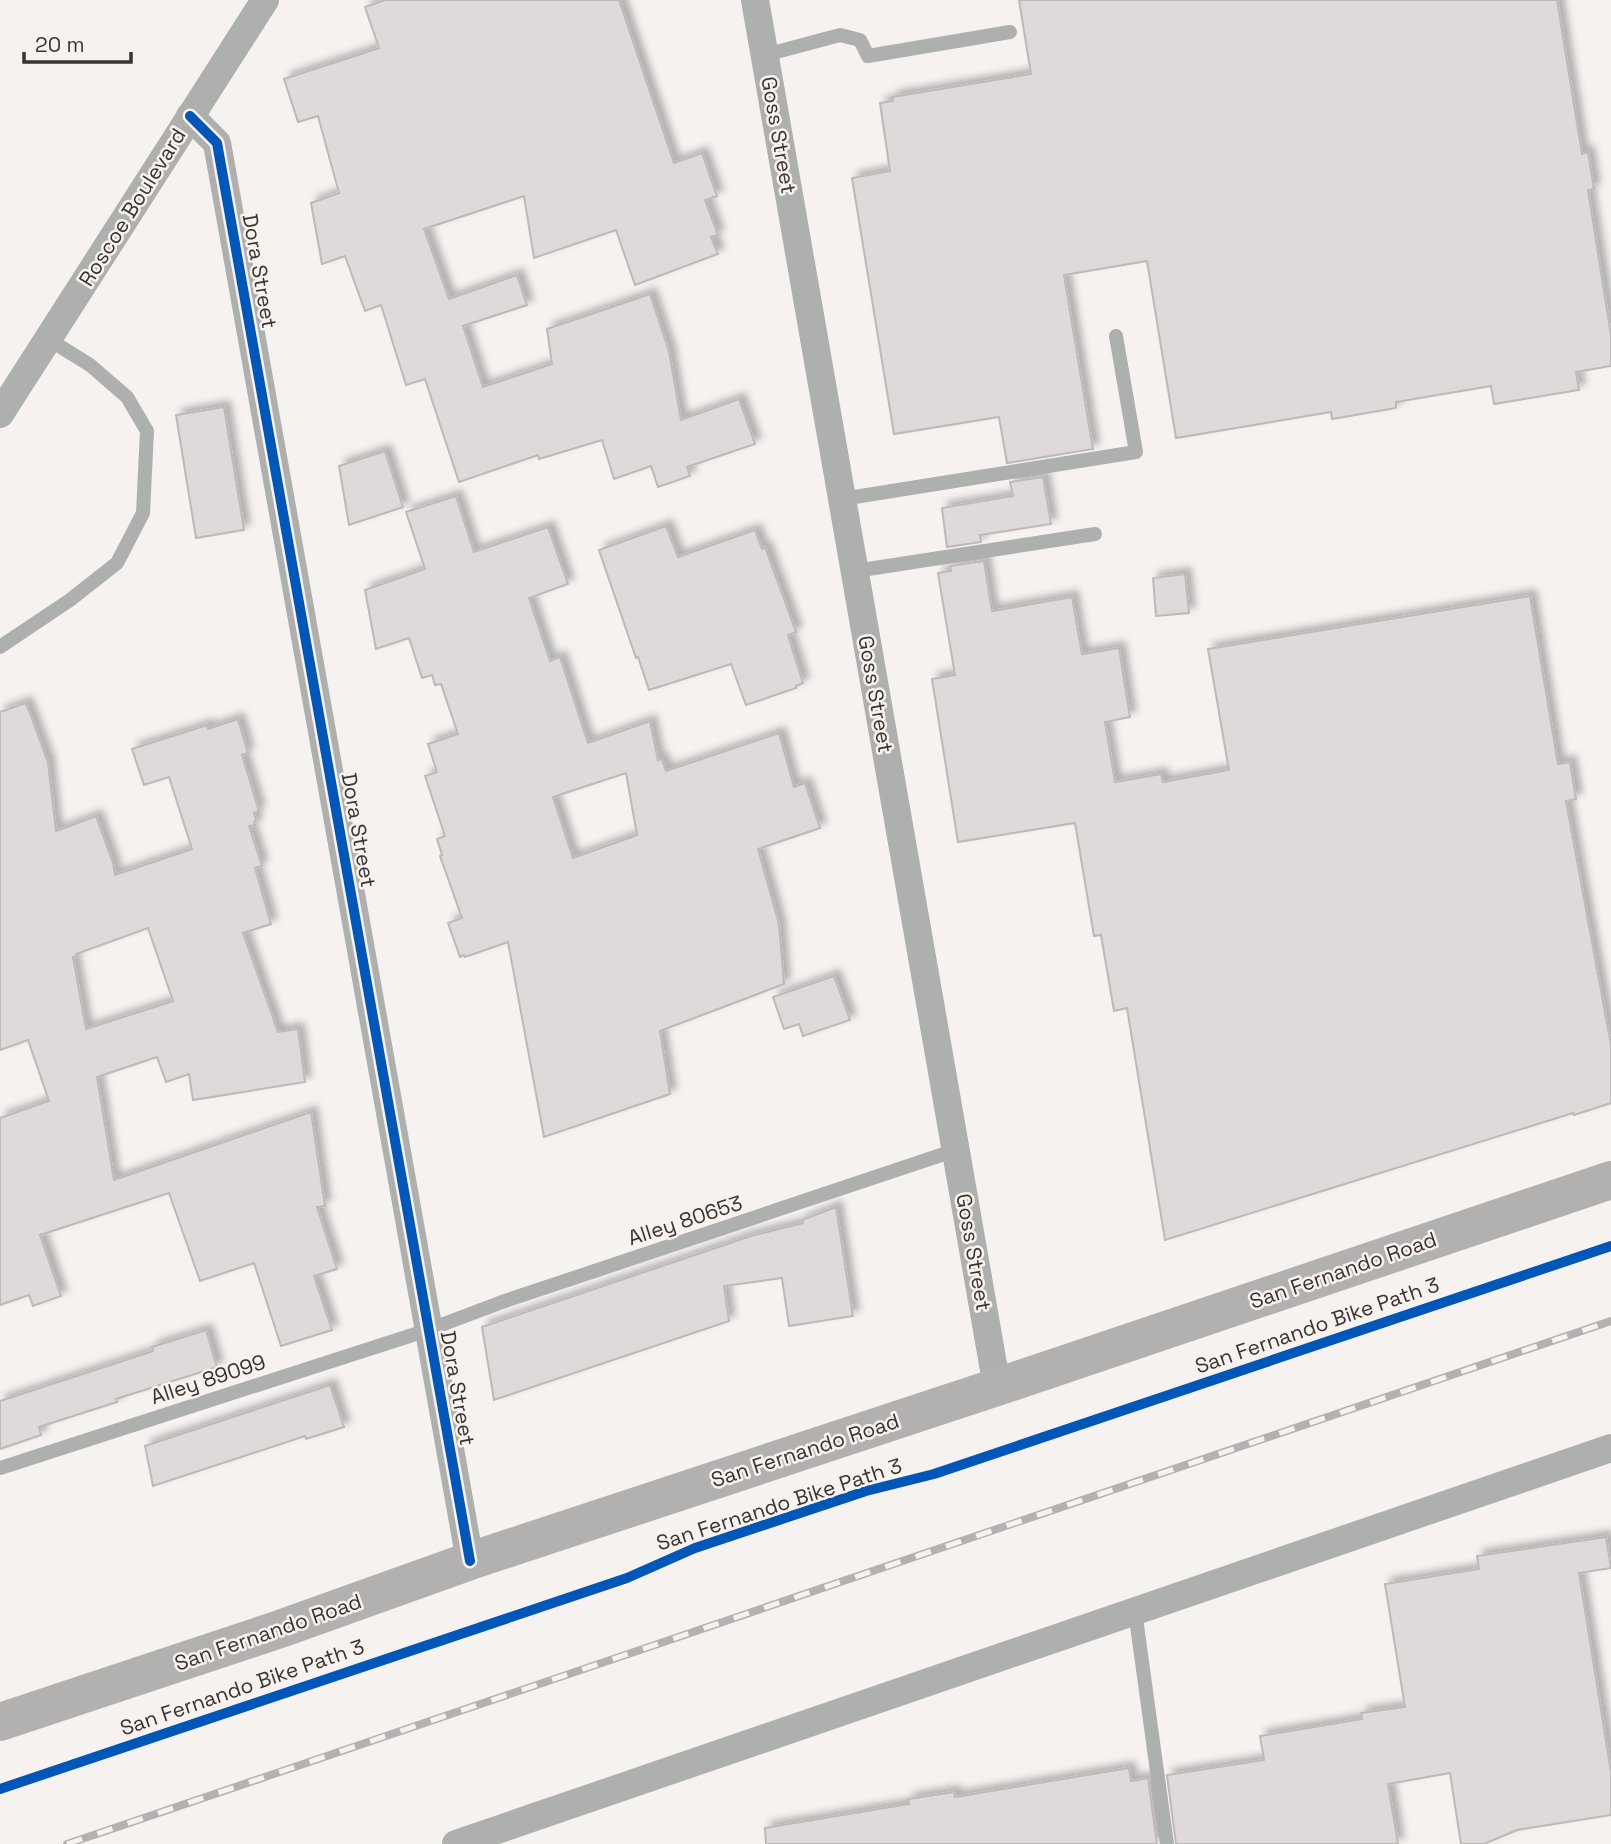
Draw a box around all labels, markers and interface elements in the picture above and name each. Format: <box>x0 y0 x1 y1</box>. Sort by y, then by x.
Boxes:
scale bar <box>24 21 131 65</box>
text: 20 m <box>35 31 85 58</box>
street label: Goss Street <box>755 74 803 196</box>
street label: Roscoe Boulevard <box>72 123 192 291</box>
street label: Dora Street <box>237 211 283 331</box>
street label: Goss Street <box>852 633 900 755</box>
street label: Dora Street <box>336 770 382 890</box>
street label: Alley 80653 <box>624 1189 746 1251</box>
street label: Goss Street <box>950 1191 998 1313</box>
street label: San Fernando Road <box>1246 1225 1440 1315</box>
street label: San Fernando Bike Path 3 <box>1191 1270 1443 1380</box>
street label: Dora Street <box>435 1328 481 1448</box>
street label: Alley 89099 <box>147 1348 269 1410</box>
street label: San Fernando Road <box>708 1407 902 1493</box>
street label: San Fernando Bike Path 3 <box>653 1452 905 1556</box>
street label: San Fernando Road <box>171 1587 365 1677</box>
street label: San Fernando Bike Path 3 <box>116 1632 368 1742</box>

